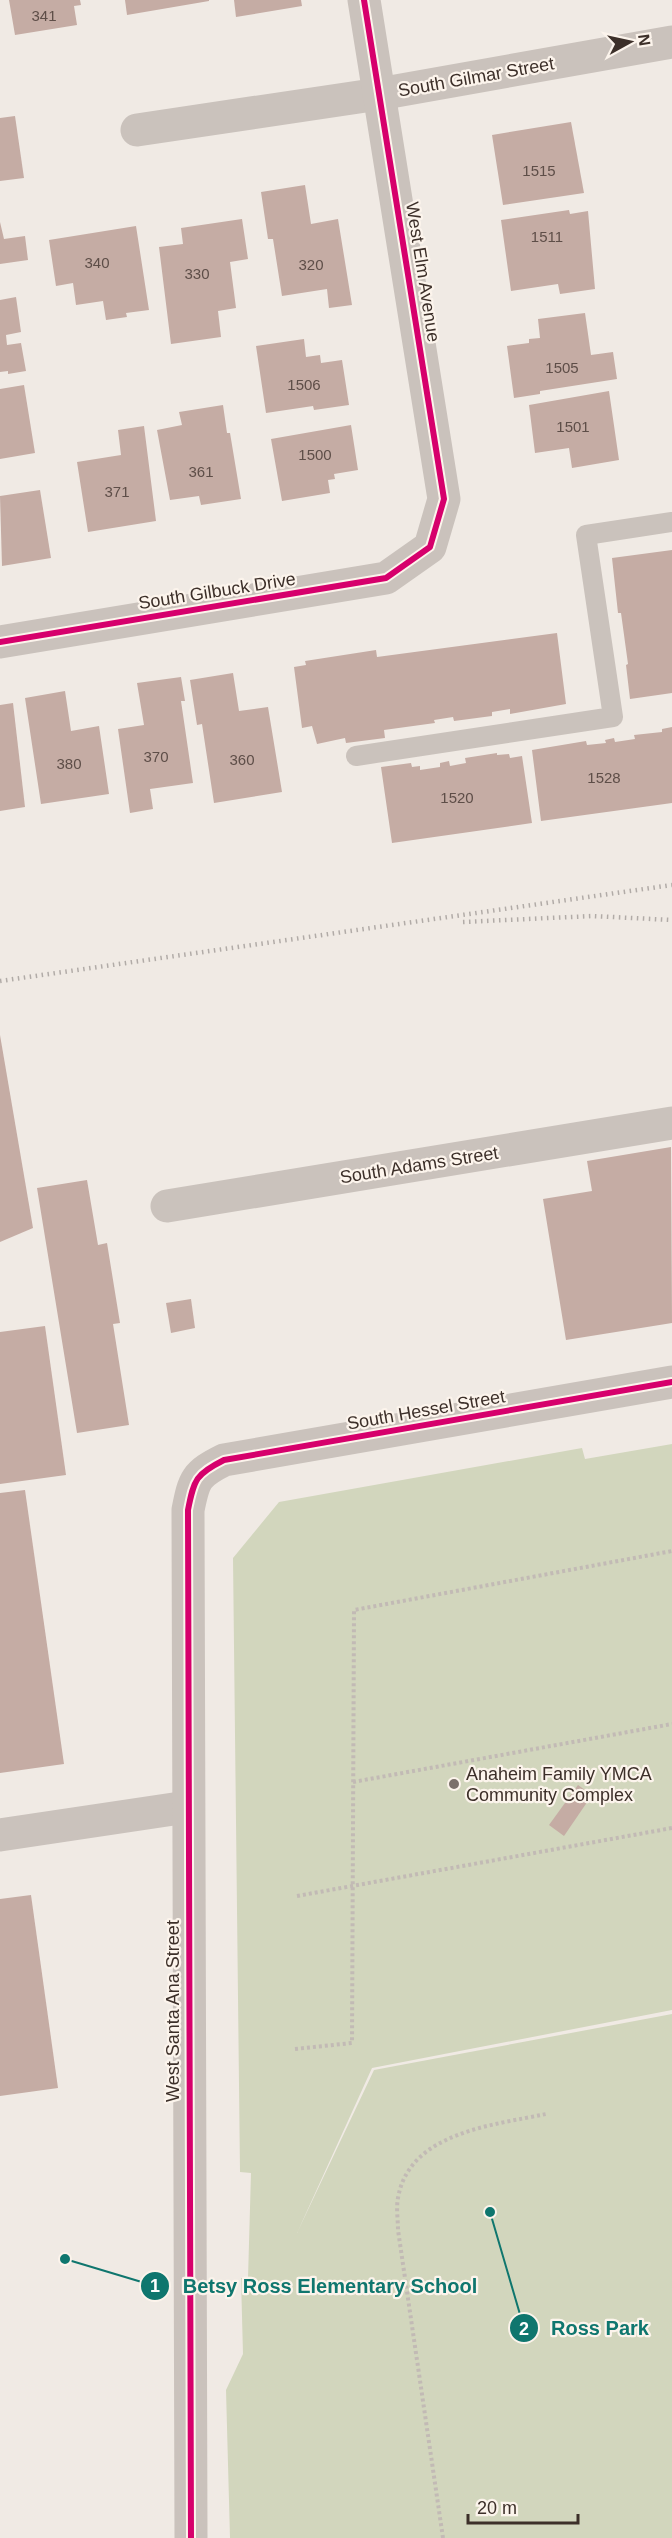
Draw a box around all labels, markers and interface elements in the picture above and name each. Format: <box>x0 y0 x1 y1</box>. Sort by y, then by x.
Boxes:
house number: 341 <box>31 7 57 24</box>
north arrow <box>600 12 660 72</box>
text: N <box>635 33 654 47</box>
street label: South Gilmar Street <box>396 53 556 101</box>
house number: 1515 <box>522 162 556 179</box>
street label: West Elm Avenue <box>402 201 444 343</box>
house number: 1511 <box>531 228 563 245</box>
house number: 340 <box>84 254 110 271</box>
house number: 320 <box>298 256 324 273</box>
house number: 330 <box>184 265 210 282</box>
house number: 1505 <box>545 359 579 376</box>
house number: 1506 <box>287 376 321 393</box>
house number: 1501 <box>556 418 590 435</box>
house number: 1500 <box>298 446 332 463</box>
house number: 361 <box>188 463 214 480</box>
house number: 371 <box>104 483 130 500</box>
street label: South Gilbuck Drive <box>137 569 297 613</box>
house number: 370 <box>143 748 169 765</box>
house number: 360 <box>229 751 255 768</box>
house number: 380 <box>56 755 82 772</box>
house number: 1528 <box>587 769 621 786</box>
house number: 1520 <box>440 789 474 806</box>
street label: South Adams Street <box>338 1143 500 1187</box>
street label: South Hessel Street <box>345 1386 507 1434</box>
place label: Anaheim Family YMCA Community Complex <box>466 1764 652 1805</box>
marker: Anaheim Family YMCA Community Complex <box>447 1777 461 1791</box>
street label: West Santa Ana Street <box>163 1920 183 2102</box>
callout: Betsy Ross Elementary School <box>140 2267 489 2305</box>
text: Betsy Ross Elementary School <box>183 2275 477 2297</box>
text: 1 <box>150 2276 160 2296</box>
callout: Ross Park <box>509 2309 661 2347</box>
text: Ross Park <box>551 2317 650 2339</box>
text: 2 <box>519 2319 529 2339</box>
scale bar <box>468 2487 578 2525</box>
text: 20 m <box>477 2498 517 2518</box>

